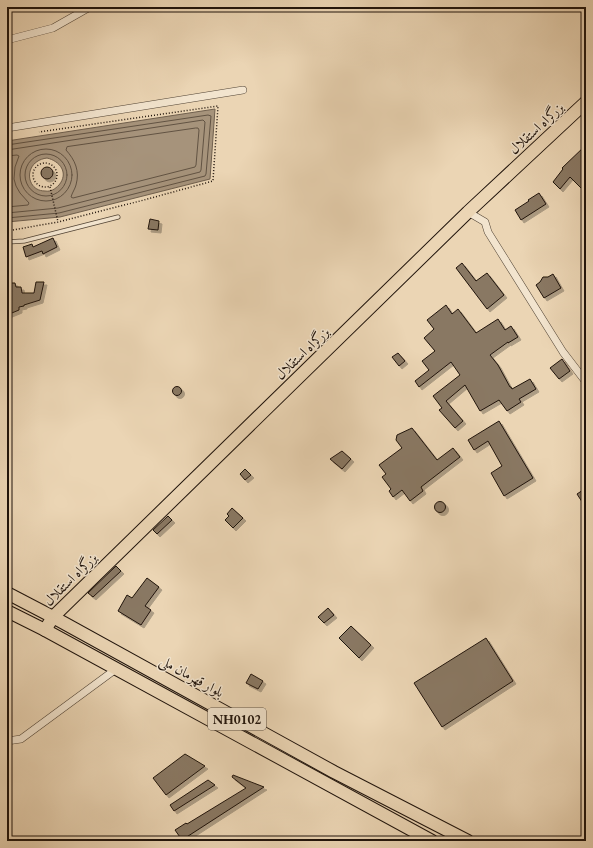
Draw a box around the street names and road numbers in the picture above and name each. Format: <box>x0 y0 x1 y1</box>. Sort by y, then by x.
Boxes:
street label: بزرگراه استقلال <box>505 98 568 158</box>
street label: بزرگراه استقلال <box>271 322 333 383</box>
street label: بزرگراه استقلال <box>39 548 101 610</box>
street label: بلوار قهرمان ملی <box>156 651 228 702</box>
road number: NH0102 <box>208 708 266 730</box>

